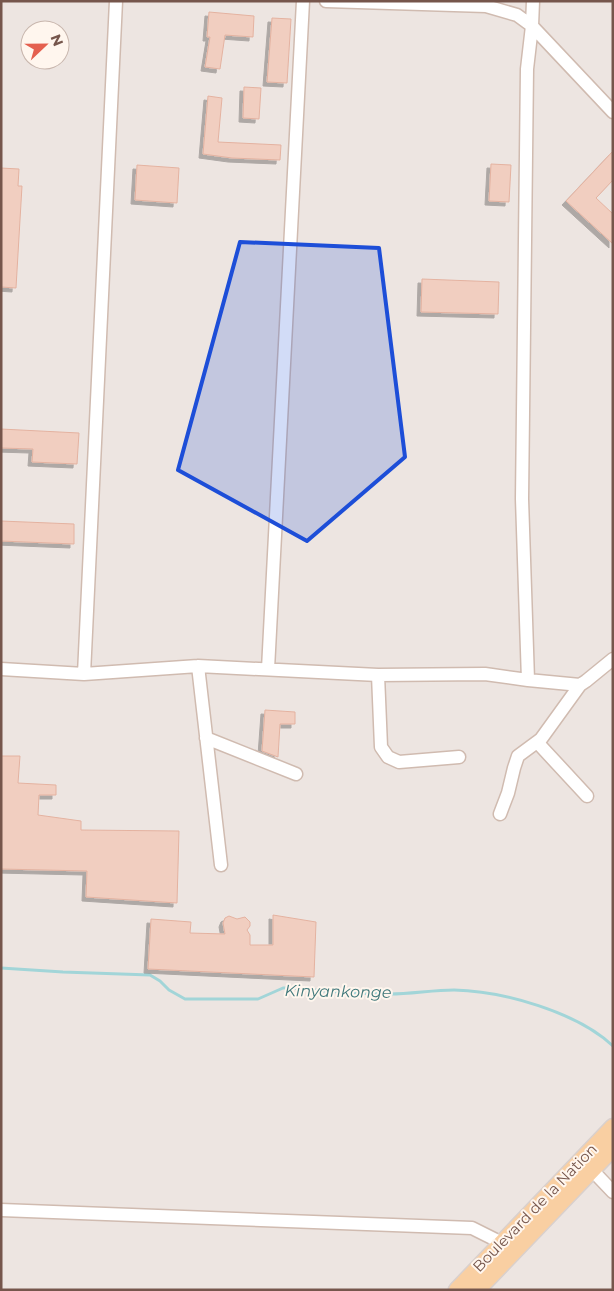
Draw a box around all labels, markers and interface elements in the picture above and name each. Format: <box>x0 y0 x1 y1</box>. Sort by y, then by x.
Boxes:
north arrow <box>20 20 70 70</box>
text: N <box>47 32 68 49</box>
water label: Kinyankonge <box>284 981 392 1002</box>
street label: Boulevard de la Nation <box>468 1140 601 1276</box>

